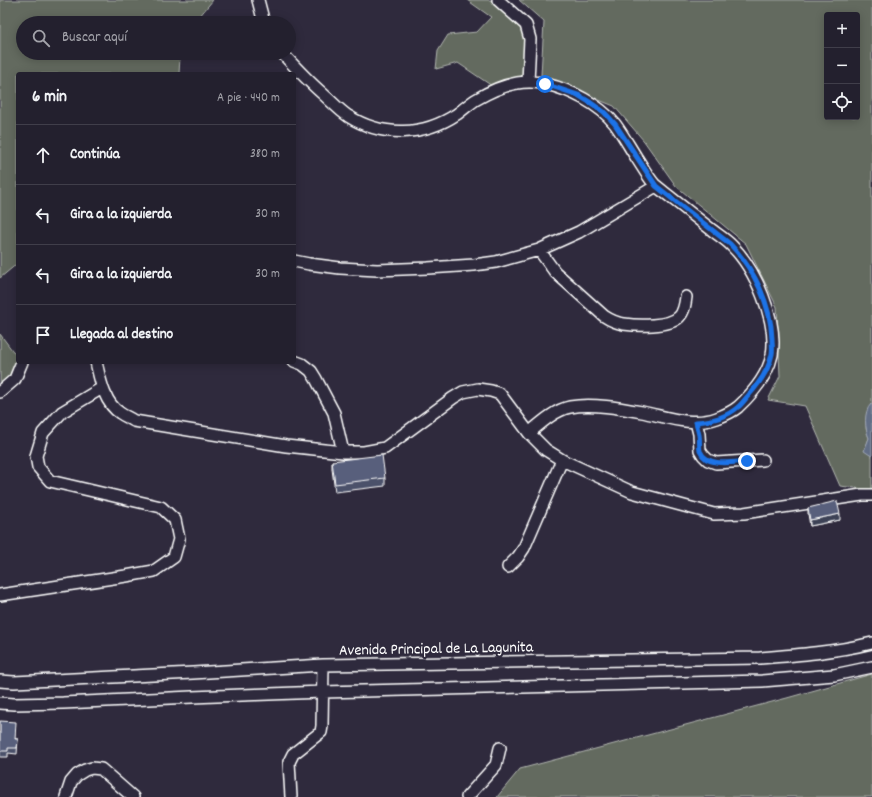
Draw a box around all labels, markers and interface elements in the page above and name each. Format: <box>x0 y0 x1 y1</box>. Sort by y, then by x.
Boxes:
map controls <box>824 12 860 120</box>
button: + <box>824 12 860 48</box>
search box <box>16 16 296 60</box>
icon: search <box>30 27 52 49</box>
text: Buscar aquí <box>62 27 127 49</box>
button: − <box>824 48 860 84</box>
route start <box>536 75 554 93</box>
button: locate <box>824 84 860 120</box>
text: 6 min <box>32 86 67 110</box>
text: A pie · 440 m <box>217 89 280 108</box>
icon: ahead <box>32 144 54 166</box>
text: Continúa <box>70 144 120 166</box>
text: 380 m <box>250 145 280 164</box>
icon: left <box>32 204 54 226</box>
text: Gira a la izquierda <box>70 204 171 226</box>
text: 30 m <box>255 205 280 224</box>
icon: left <box>32 264 54 286</box>
text: Gira a la izquierda <box>70 264 171 286</box>
text: 30 m <box>255 265 280 284</box>
icon: arrive <box>32 324 54 346</box>
text: Llegada al destino <box>70 324 173 346</box>
route end <box>738 452 756 470</box>
street label: Avenida Principal de La Lagunita <box>339 636 534 663</box>

